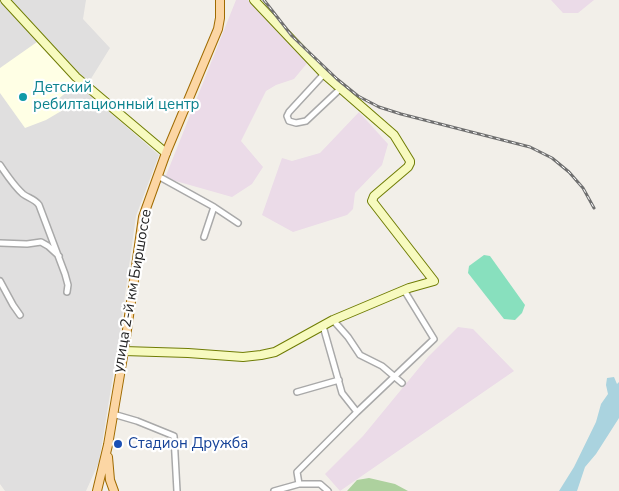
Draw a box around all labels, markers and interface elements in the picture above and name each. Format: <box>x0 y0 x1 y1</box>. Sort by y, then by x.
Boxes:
place label: Детский ребилтационный центр <box>33 79 199 114</box>
marker: Детский ребилтационный центр <box>17 91 29 103</box>
street label: улица 2-й км Биршоссе <box>110 208 156 374</box>
place label: Стадион Дружба <box>128 435 248 453</box>
marker: Стадион Дружба <box>112 438 124 450</box>

